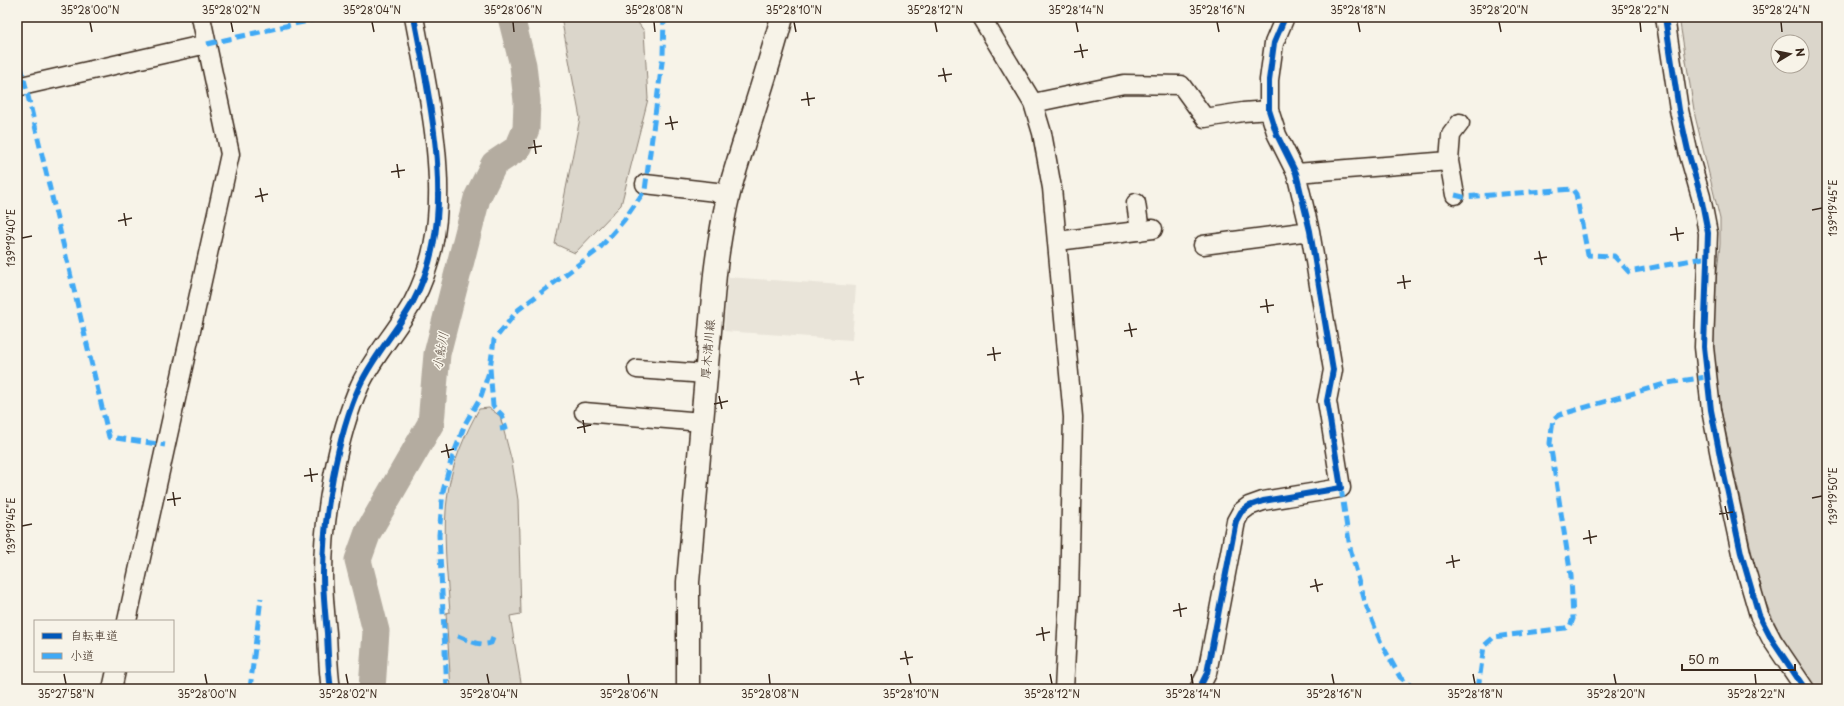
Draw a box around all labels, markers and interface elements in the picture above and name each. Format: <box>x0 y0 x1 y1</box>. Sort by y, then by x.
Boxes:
text: 35°28'00"N <box>60 2 120 17</box>
text: 35°28'02"N <box>202 2 260 17</box>
text: 35°28'04"N <box>343 2 401 17</box>
text: 35°28'06"N <box>484 2 543 17</box>
text: 35°28'08"N <box>625 2 683 17</box>
text: 35°28'10"N <box>766 2 822 17</box>
text: 35°28'12"N <box>907 2 963 17</box>
text: 35°28'14"N <box>1048 2 1104 17</box>
text: 35°28'16"N <box>1189 2 1245 17</box>
text: 35°28'18"N <box>1330 2 1386 17</box>
text: 35°28'20"N <box>1470 2 1529 17</box>
text: 35°28'22"N <box>1611 2 1669 17</box>
text: 35°28'24"N <box>1752 2 1810 17</box>
north arrow <box>1770 34 1810 74</box>
text: N <box>1791 46 1810 58</box>
text: 139°19'45"E <box>1825 180 1840 236</box>
text: 139°19'40"E <box>3 209 18 267</box>
street label: 厚木清川線 <box>695 318 719 380</box>
water label: 小鮎川 <box>427 330 452 372</box>
text: 139°19'50"E <box>1825 467 1840 525</box>
text: 139°19'45"E <box>3 498 18 554</box>
legend <box>34 620 174 672</box>
text: 自転車道 <box>70 626 118 644</box>
text: 小道 <box>70 646 94 664</box>
scale bar <box>1682 646 1795 672</box>
text: 50 m <box>1688 650 1719 668</box>
text: 35°27'58"N <box>38 686 94 701</box>
text: 35°28'00"N <box>177 686 237 701</box>
text: 35°28'02"N <box>319 686 377 701</box>
text: 35°28'04"N <box>460 686 518 701</box>
text: 35°28'06"N <box>600 686 659 701</box>
text: 35°28'08"N <box>741 686 799 701</box>
text: 35°28'10"N <box>883 686 939 701</box>
text: 35°28'12"N <box>1024 686 1080 701</box>
text: 35°28'14"N <box>1165 686 1221 701</box>
text: 35°28'16"N <box>1306 686 1362 701</box>
text: 35°28'18"N <box>1447 686 1503 701</box>
text: 35°28'20"N <box>1587 686 1646 701</box>
text: 35°28'22"N <box>1727 686 1785 701</box>

